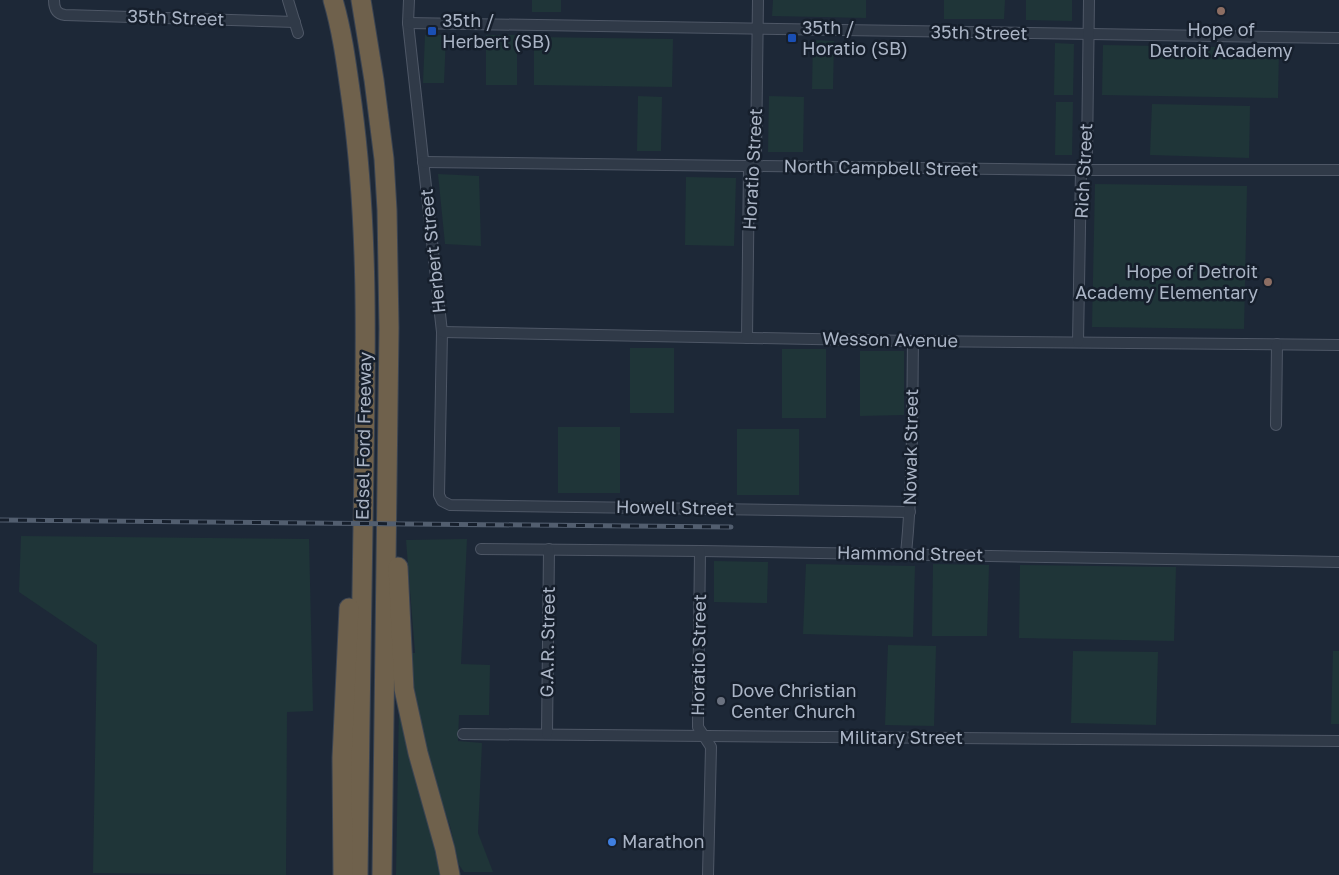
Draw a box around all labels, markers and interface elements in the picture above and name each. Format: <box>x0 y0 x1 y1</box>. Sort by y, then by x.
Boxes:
street label: 35th Street <box>127 4 225 30</box>
marker: Hope of Detroit Academy <box>1215 5 1227 17</box>
place label: 35th / Herbert (SB) <box>442 9 551 52</box>
place label: 35th / Horatio (SB) <box>802 16 908 59</box>
place label: Hope of Detroit Academy <box>1149 18 1293 61</box>
street label: 35th Street <box>930 20 1028 44</box>
marker: 35th / Herbert (SB) <box>426 25 438 37</box>
marker: 35th / Horatio (SB) <box>786 32 798 44</box>
street label: Horatio Street <box>738 107 766 230</box>
street label: Rich Street <box>1070 123 1096 219</box>
street label: North Campbell Street <box>783 154 979 180</box>
street label: Herbert Street <box>415 188 449 314</box>
place label: Hope of Detroit Academy Elementary <box>1075 260 1258 303</box>
marker: Hope of Detroit Academy Elementary <box>1262 276 1274 288</box>
street label: Wesson Avenue <box>822 327 958 351</box>
street label: Edsel Ford Freeway <box>351 352 375 520</box>
street label: Nowak Street <box>898 388 922 505</box>
street label: Howell Street <box>616 495 734 519</box>
street label: Hammond Street <box>837 541 983 565</box>
street label: G.A.R. Street <box>535 586 559 698</box>
street label: Horatio Street <box>686 594 710 716</box>
place label: Dove Christian Center Church <box>731 679 857 722</box>
marker: Dove Christian Center Church <box>715 695 727 707</box>
street label: Military Street <box>839 726 963 748</box>
place label: Marathon <box>622 830 705 852</box>
marker: Marathon <box>606 836 618 848</box>

